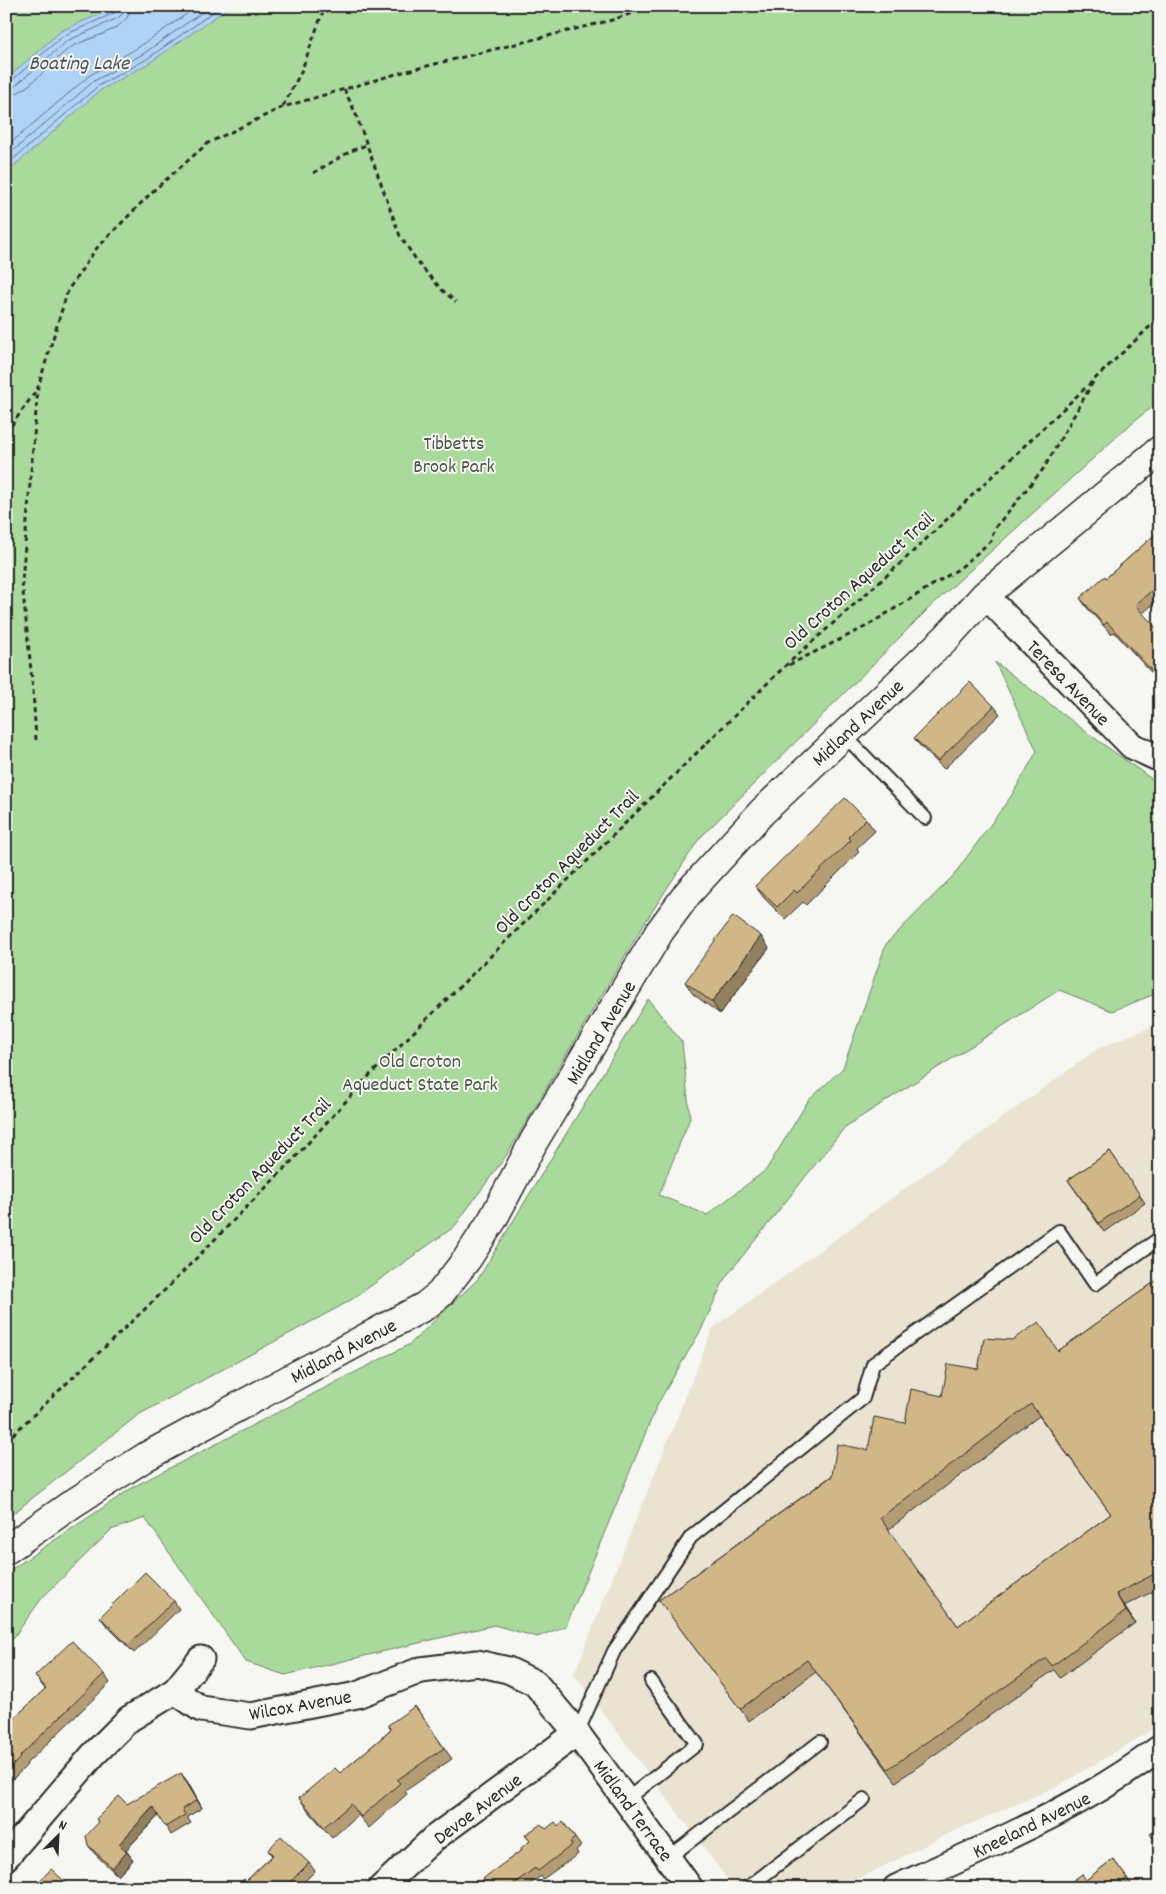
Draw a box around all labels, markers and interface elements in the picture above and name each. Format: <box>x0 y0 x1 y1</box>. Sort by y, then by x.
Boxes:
water label: Boating Lake <box>29 50 131 80</box>
park label: Tibbetts Brook Park <box>413 431 495 482</box>
street label: Old Croton Aqueduct Trail <box>778 506 942 658</box>
street label: Teresa Avenue <box>1019 635 1115 734</box>
street label: Midland Avenue <box>807 674 911 774</box>
street label: Old Croton Aqueduct Trail <box>489 784 647 942</box>
street label: Midland Avenue <box>560 976 645 1091</box>
park label: Old Croton Aqueduct State Park <box>342 1049 498 1100</box>
street label: Old Croton Aqueduct Trail <box>183 1092 339 1252</box>
street label: Midland Avenue <box>286 1313 403 1392</box>
street label: Wilcox Avenue <box>247 1684 354 1730</box>
street label: Midland Terrace <box>585 1755 678 1869</box>
street label: Devoe Avenue <box>429 1768 529 1853</box>
street label: Kneeland Avenue <box>969 1786 1096 1867</box>
north arrow <box>32 1812 82 1862</box>
text: N <box>55 1815 70 1837</box>

